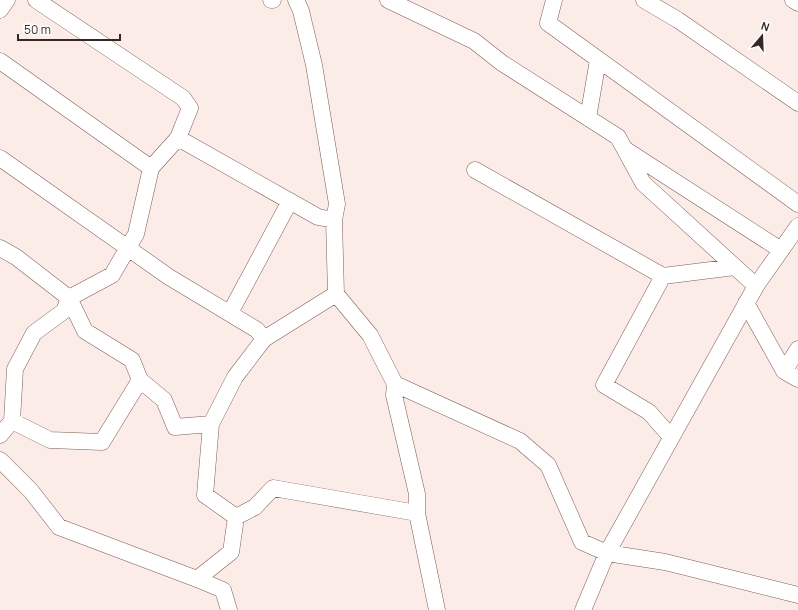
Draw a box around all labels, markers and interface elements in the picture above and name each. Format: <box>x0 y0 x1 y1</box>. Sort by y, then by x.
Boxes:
scale bar <box>18 16 120 42</box>
north arrow <box>742 16 782 56</box>
text: N <box>759 18 772 34</box>
text: 50 m <box>24 21 51 38</box>

